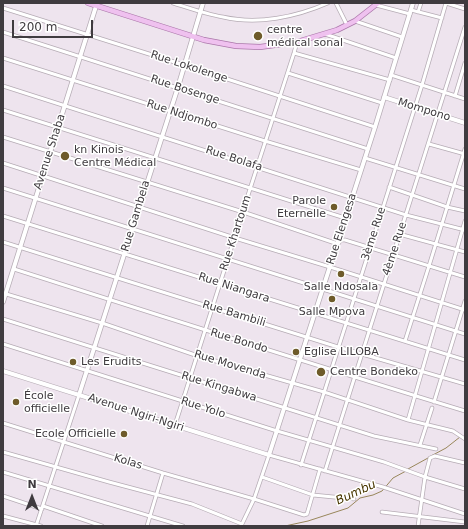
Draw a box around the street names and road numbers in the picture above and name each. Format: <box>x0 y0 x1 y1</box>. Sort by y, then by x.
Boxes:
street label: Rue Lokolenge <box>149 48 229 86</box>
street label: Rue Bosenge <box>149 73 221 107</box>
street label: Mompono <box>396 96 452 124</box>
street label: Rue Ndjombo <box>145 97 219 133</box>
street label: Avenue Shaba <box>32 112 68 192</box>
street label: Rue Bolafa <box>204 144 264 174</box>
street label: Rue Gambela <box>119 179 153 253</box>
street label: Rue Elengesa <box>324 192 360 266</box>
street label: Rue Khartoum <box>218 194 254 272</box>
street label: 3ème Rue <box>359 206 389 262</box>
street label: 4ème Rue <box>380 221 410 277</box>
street label: Rue Niangara <box>197 270 271 306</box>
street label: Rue Bambili <box>201 298 267 330</box>
street label: Rue Bondo <box>209 326 269 356</box>
street label: Rue Movenda <box>192 348 268 382</box>
street label: Rue Kingabwa <box>180 369 258 405</box>
street label: Avenue Ngiri-Ngiri <box>86 391 186 435</box>
street label: Rue Yolo <box>179 395 227 421</box>
street label: Kolas <box>112 451 144 473</box>

